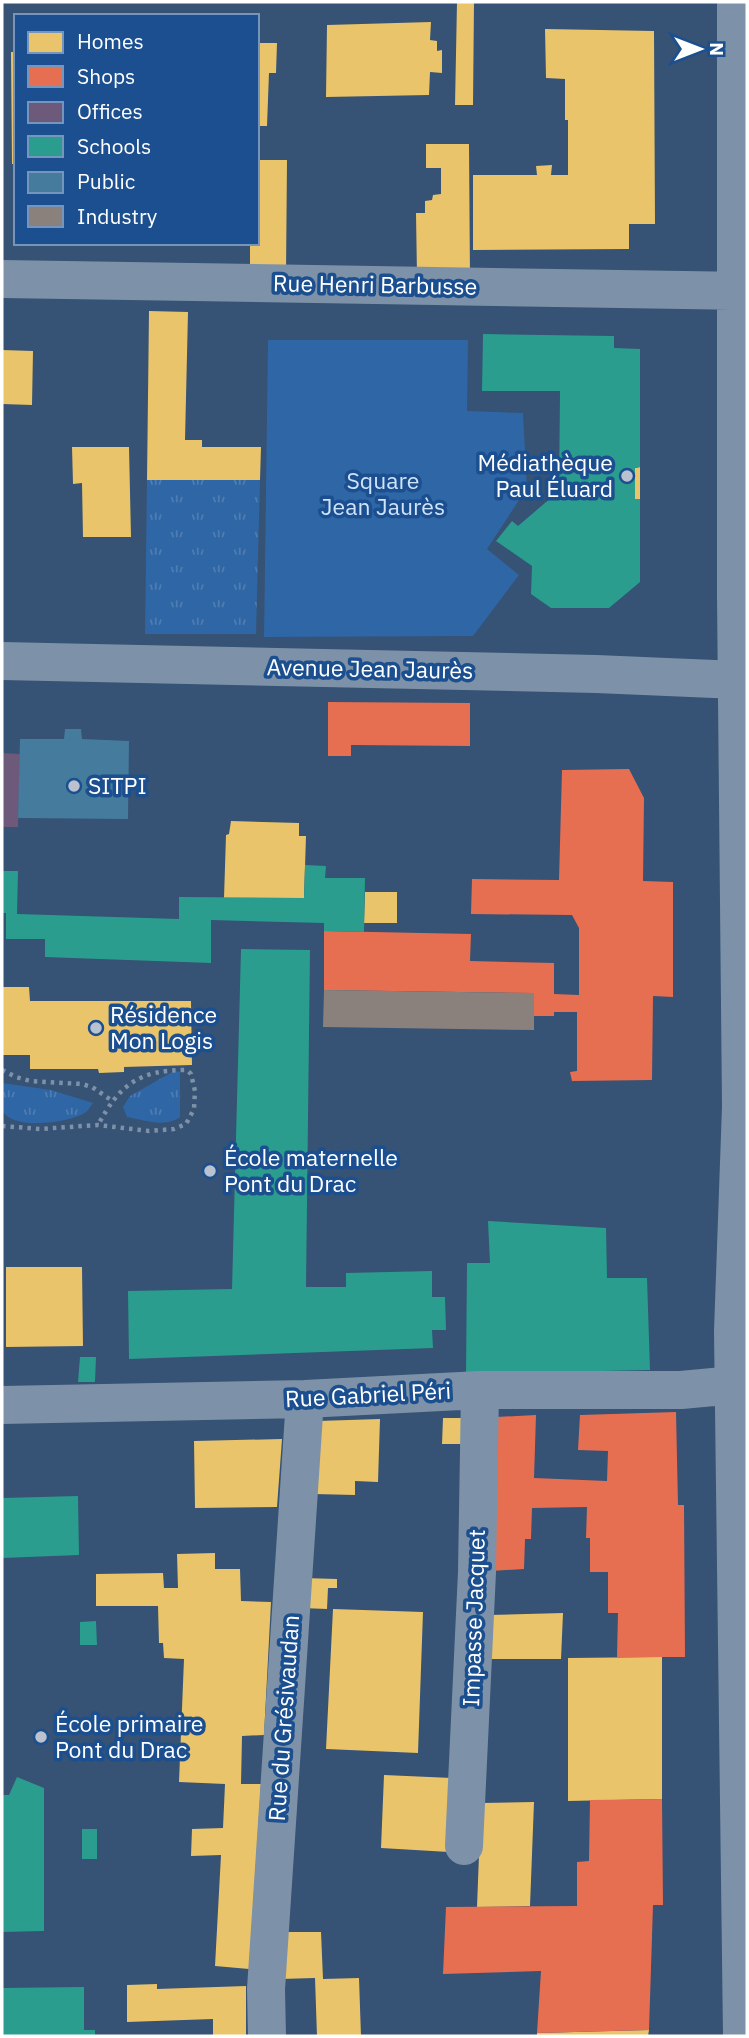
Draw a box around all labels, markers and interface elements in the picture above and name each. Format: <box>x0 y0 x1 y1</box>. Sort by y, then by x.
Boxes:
legend <box>14 14 259 245</box>
north arrow <box>665 14 735 84</box>
text: Homes <box>77 27 144 55</box>
text: N <box>705 42 729 56</box>
text: Shops <box>77 62 135 90</box>
text: Offices <box>77 97 143 125</box>
text: Schools <box>77 132 151 160</box>
text: Public <box>77 167 135 195</box>
text: Industry <box>77 202 158 230</box>
street label: Rue Henri Barbusse <box>273 267 477 301</box>
place label: Médiathèque Paul Éluard <box>478 447 613 503</box>
park label: Square Jean Jaurès <box>321 465 445 521</box>
marker: Médiathèque Paul Éluard <box>619 468 635 484</box>
street label: Avenue Jean Jaurès <box>266 651 474 685</box>
place label: SITPI <box>88 770 147 800</box>
marker: SITPI <box>66 778 82 794</box>
place label: Résidence Mon Logis <box>110 999 217 1055</box>
marker: Résidence Mon Logis <box>88 1020 104 1036</box>
place label: École maternelle Pont du Drac <box>224 1142 398 1198</box>
marker: École maternelle Pont du Drac <box>202 1163 218 1179</box>
street label: Rue Gabriel Péri <box>284 1375 452 1413</box>
street label: Impasse Jacquet <box>455 1529 491 1707</box>
street label: Rue du Grésivaudan <box>261 1614 305 1822</box>
place label: École primaire Pont du Drac <box>55 1708 203 1764</box>
marker: École primaire Pont du Drac <box>33 1729 49 1745</box>

